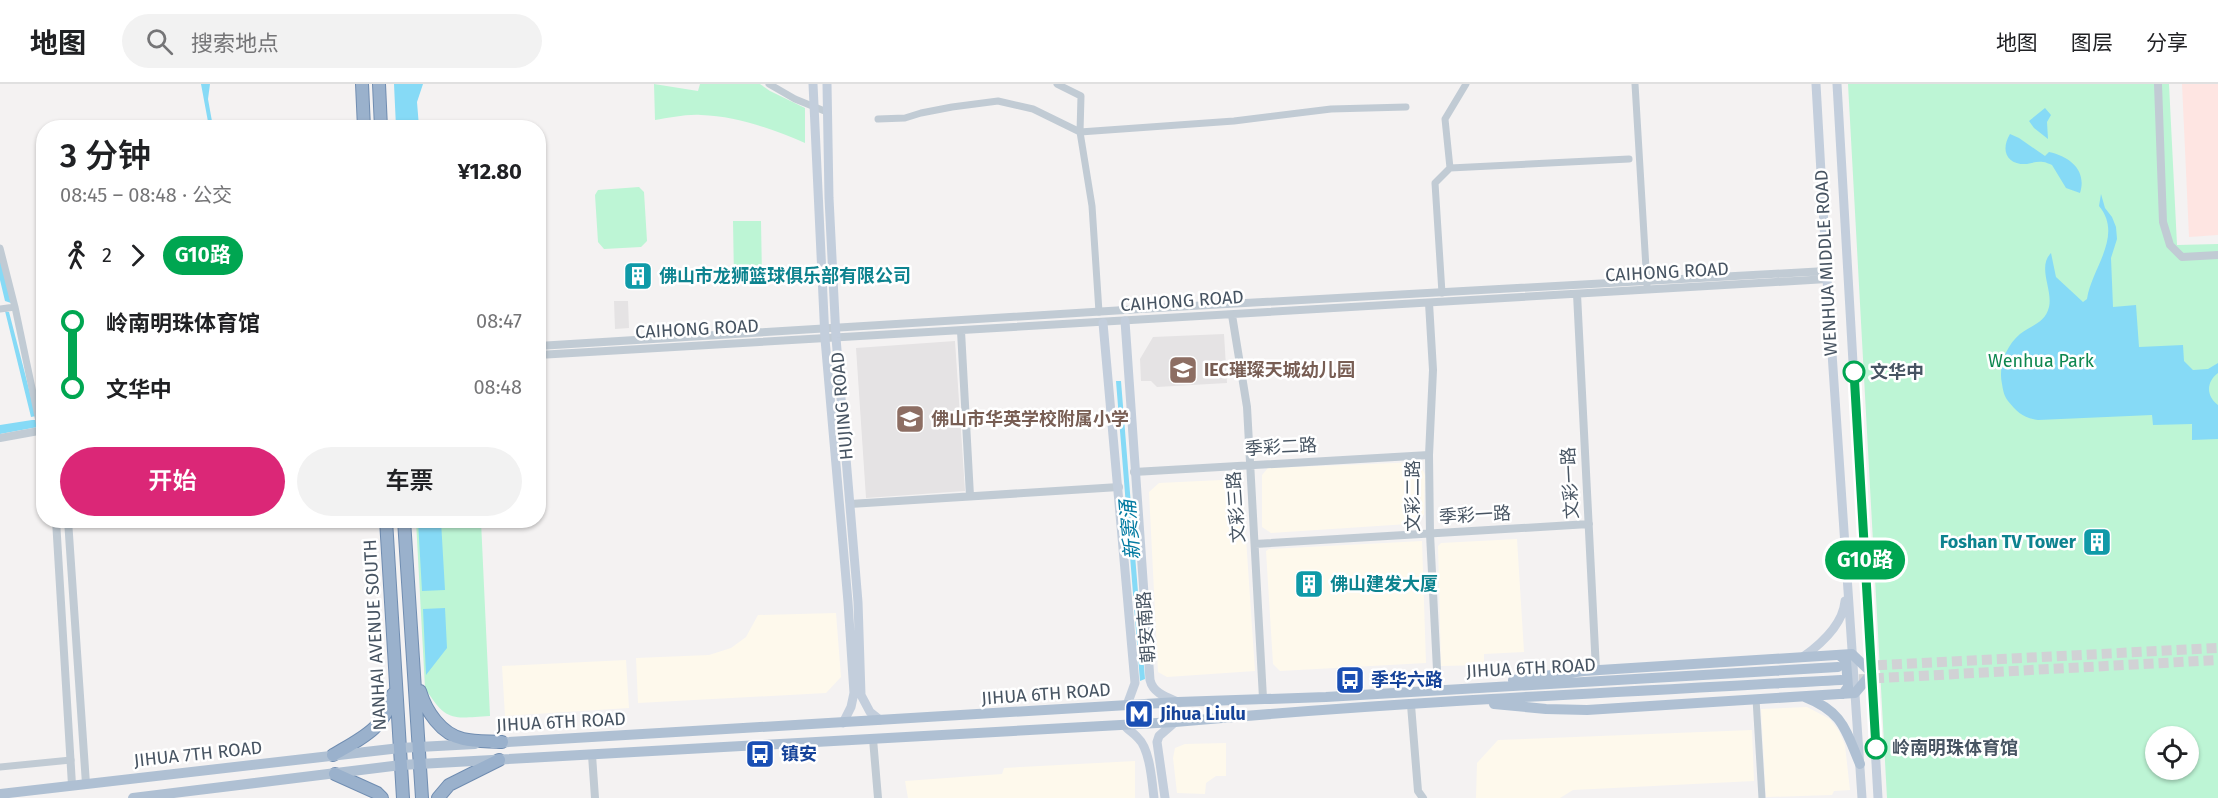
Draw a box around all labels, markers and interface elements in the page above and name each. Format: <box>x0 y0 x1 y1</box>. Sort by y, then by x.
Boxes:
search box <box>122 14 542 68</box>
icon: search <box>143 25 176 58</box>
text: 地图 <box>30 27 86 60</box>
text: 搜索地点 <box>191 30 279 57</box>
text: 地图 <box>1996 30 2038 56</box>
text: 图层 <box>2071 30 2113 56</box>
text: 分享 <box>2146 30 2188 56</box>
text: 3 分钟 <box>60 136 151 176</box>
text: ¥12.80 <box>458 158 522 185</box>
street label: WENHUA MIDDLE ROAD <box>1810 169 1842 357</box>
text: 08:45 – 08:48 · 公交 <box>60 183 232 207</box>
icon: walk <box>60 239 93 272</box>
icon: forward <box>121 239 154 272</box>
text: G10路 <box>175 242 231 268</box>
text: 2 <box>102 243 112 267</box>
street label: CAIHONG ROAD <box>1605 258 1729 286</box>
building icon: 佛山市龙狮篮球俱乐部有限公司 <box>622 260 654 292</box>
place label: 佛山市龙狮篮球俱乐部有限公司 <box>659 265 911 287</box>
street label: CAIHONG ROAD <box>1120 286 1244 316</box>
text: 08:47 <box>476 309 522 333</box>
text: 岭南明珠体育馆 <box>106 310 260 337</box>
street label: CAIHONG ROAD <box>635 315 759 343</box>
park label: Wenhua Park <box>1988 350 2095 372</box>
street label: HUJING ROAD <box>826 351 858 461</box>
school or university icon: IEC璀璨天城幼儿园 <box>1167 354 1199 386</box>
place label: IEC璀璨天城幼儿园 <box>1204 359 1355 381</box>
marker: 文华中 <box>1843 361 1865 383</box>
place label: 文华中 <box>1870 361 1924 383</box>
text: 08:48 <box>473 375 522 399</box>
text: 文华中 <box>106 376 172 403</box>
school or university icon: 佛山市华英学校附属小学 <box>894 403 926 435</box>
place label: 佛山市华英学校附属小学 <box>931 408 1129 430</box>
street label: 季彩二路 <box>1244 434 1318 460</box>
street label: 文彩一路 <box>1557 446 1583 520</box>
button: 开始 <box>60 447 285 516</box>
button: 车票 <box>297 447 522 516</box>
street label: 文彩二路 <box>1402 460 1424 532</box>
street label: 文彩三路 <box>1223 470 1249 544</box>
water label: 新窦涌 <box>1115 497 1145 561</box>
street label: 季彩一路 <box>1438 502 1512 528</box>
building icon: Foshan TV Tower <box>2081 526 2113 558</box>
place label: Foshan TV Tower <box>1940 531 2077 553</box>
street label: NANHAI AVENUE SOUTH <box>359 539 391 731</box>
line badge: G10路 <box>1823 540 1907 580</box>
text: G10路 <box>1837 547 1893 573</box>
building icon: 佛山建发大厦 <box>1293 568 1325 600</box>
place label: 佛山建发大厦 <box>1330 573 1438 595</box>
street label: 朝安南路 <box>1133 590 1159 664</box>
street label: JIHUA 6TH ROAD <box>1466 654 1596 682</box>
bus stop icon: 季华六路 <box>1334 664 1366 696</box>
place label: 季华六路 <box>1371 669 1443 691</box>
street label: JIHUA 6TH ROAD <box>981 679 1111 709</box>
metro station icon: Jihua Liulu <box>1123 698 1155 730</box>
place label: Jihua Liulu <box>1159 703 1246 725</box>
street label: JIHUA 6TH ROAD <box>496 708 626 736</box>
map controls <box>2145 726 2199 780</box>
button: locate <box>2145 726 2199 780</box>
street label: JIHUA 7TH ROAD <box>133 736 263 772</box>
marker: 岭南明珠体育馆 <box>1865 737 1887 759</box>
place label: 岭南明珠体育馆 <box>1892 737 2018 759</box>
bus stop icon: 镇安 <box>744 738 776 770</box>
place label: 镇安 <box>781 743 817 765</box>

